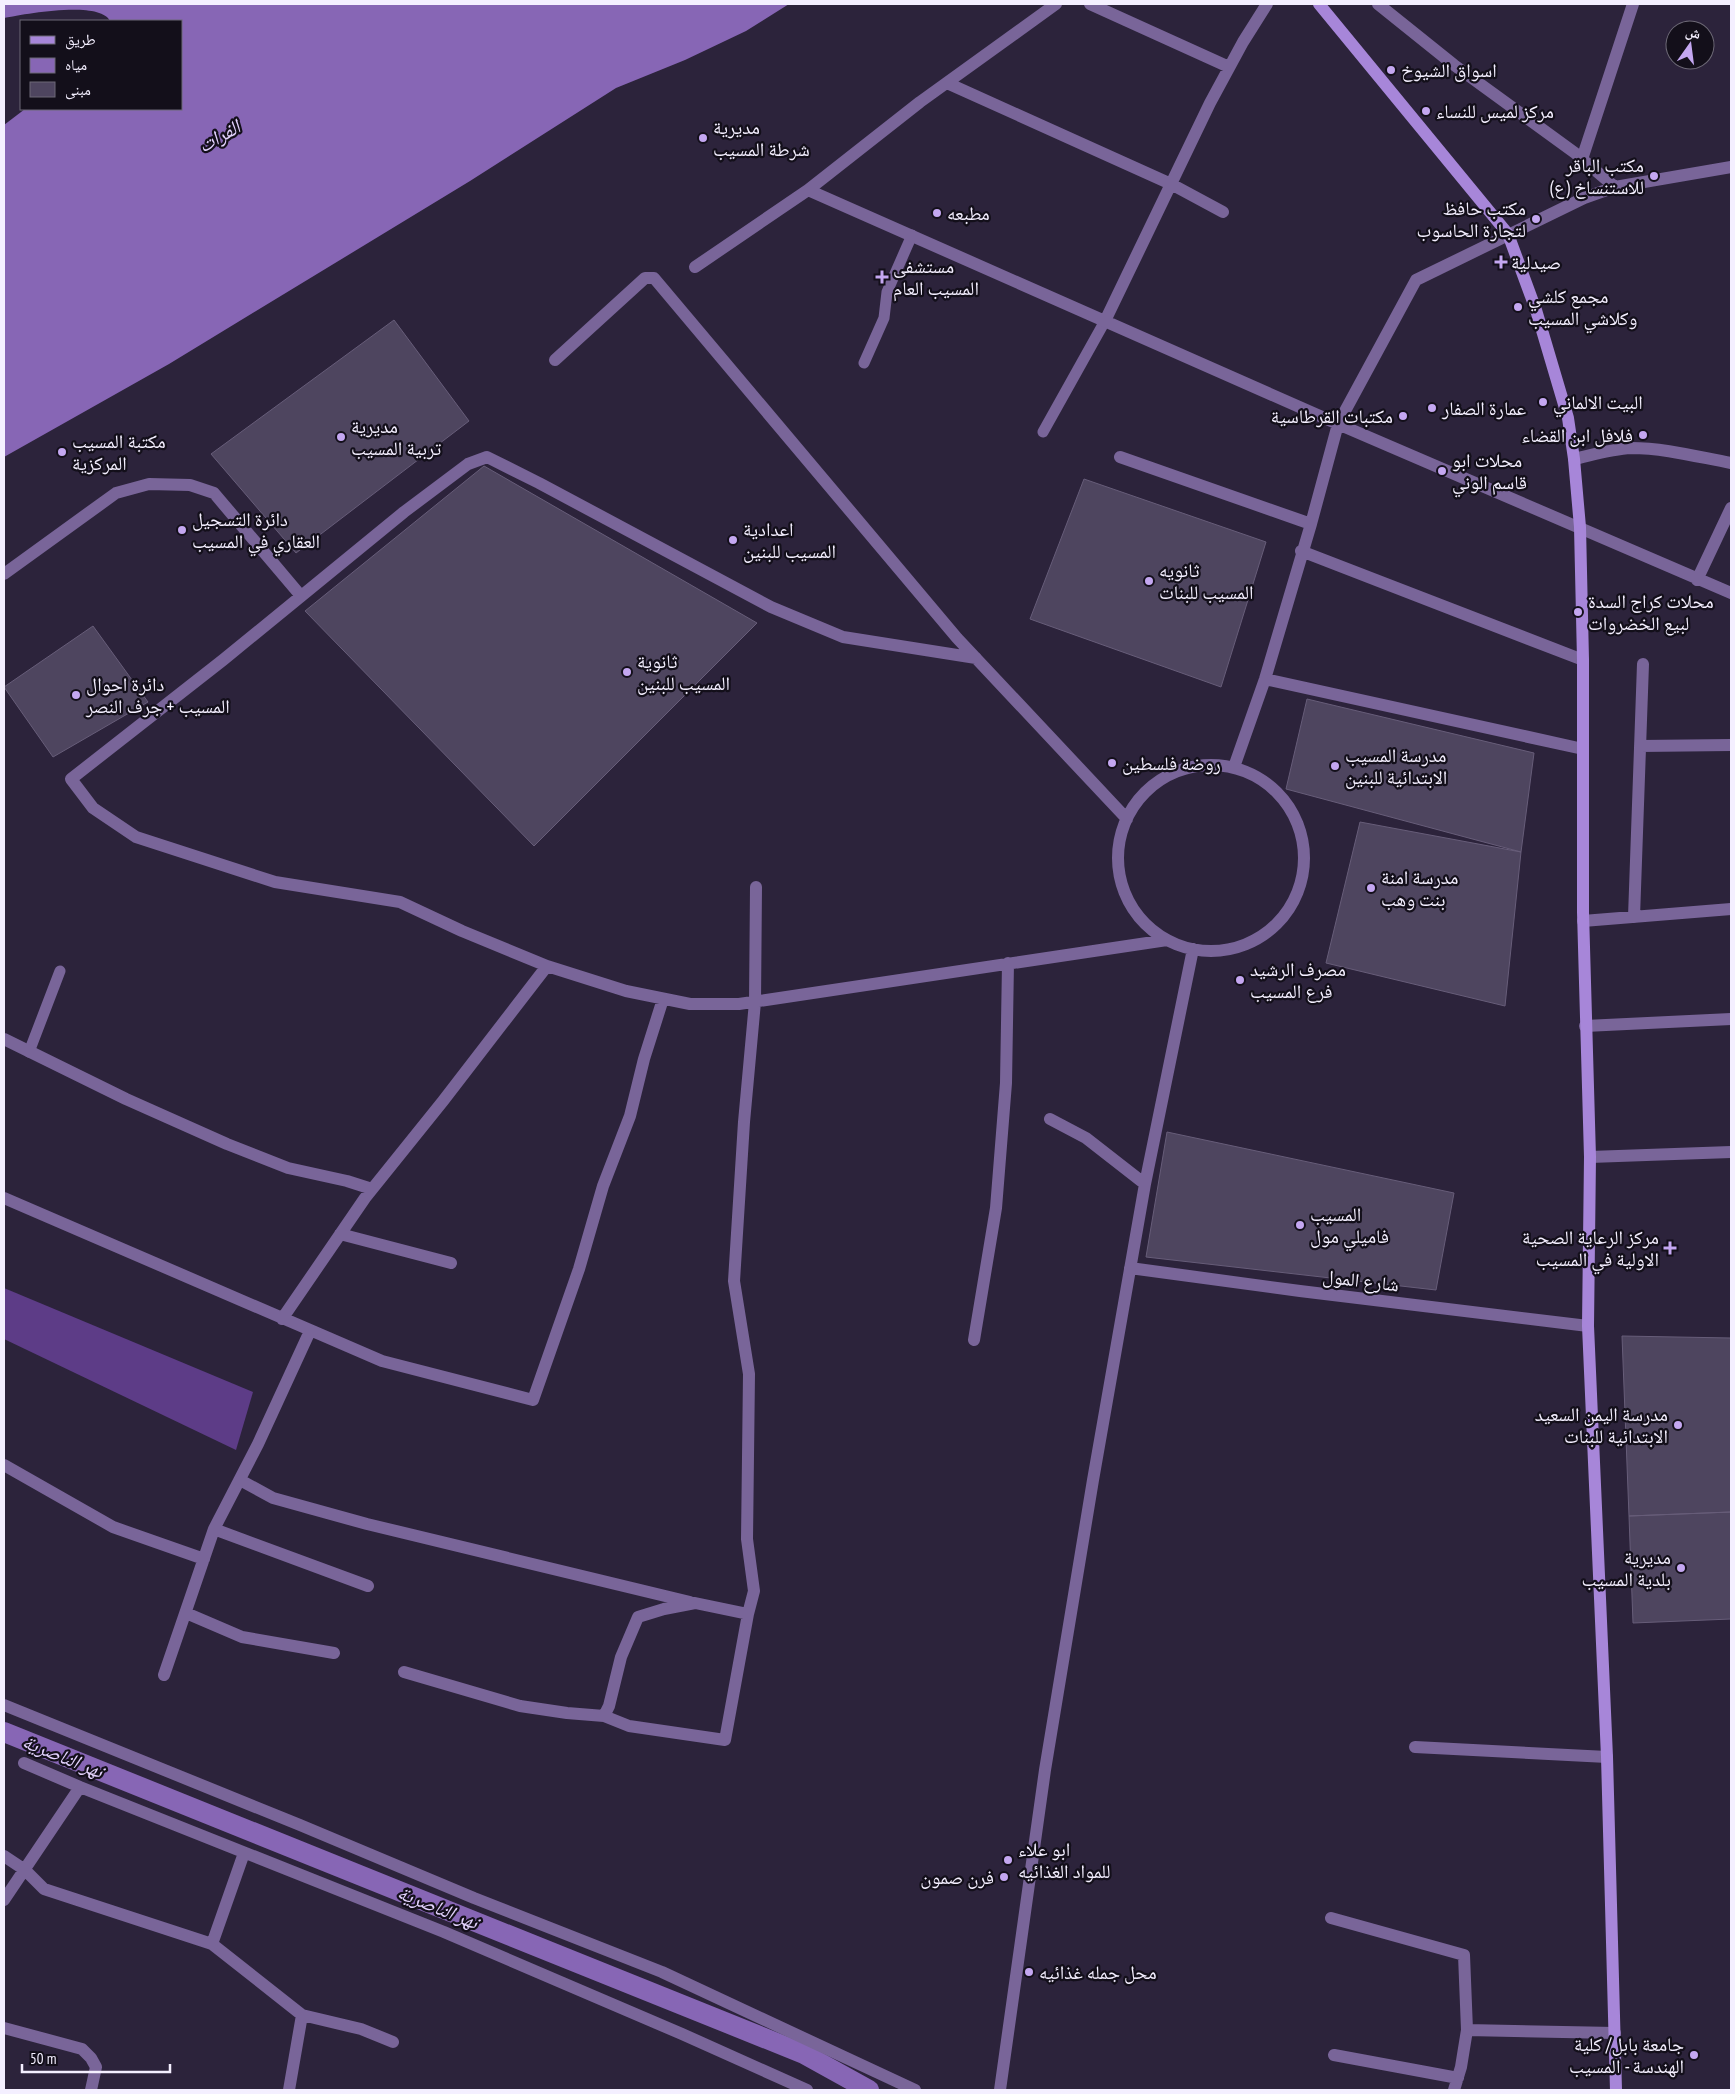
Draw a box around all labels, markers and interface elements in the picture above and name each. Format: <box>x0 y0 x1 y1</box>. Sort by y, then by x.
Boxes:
legend <box>20 20 182 110</box>
north arrow <box>1665 20 1715 70</box>
text: ش <box>1684 22 1703 43</box>
text: طريق <box>65 30 96 50</box>
text: مياه <box>65 55 87 74</box>
place label: اسواق الشيوخ <box>1401 58 1497 82</box>
marker: اسواق الشيوخ <box>1385 64 1397 76</box>
text: مبنى <box>65 80 91 100</box>
place label: مركز لميس للنساء <box>1436 99 1554 123</box>
marker: مركز لميس للنساء <box>1420 105 1432 117</box>
water label: الفرات <box>193 112 247 159</box>
place label: مديرية شرطة المسيب <box>713 115 810 161</box>
marker: مديرية شرطة المسيب <box>697 132 709 144</box>
place label: مكتب الباقر (ع) للاستنساخ <box>1550 153 1644 199</box>
marker: مكتب الباقر (ع) للاستنساخ <box>1648 170 1660 182</box>
place label: مكتب حافظ لتجارة الحاسوب <box>1416 196 1526 242</box>
place label: مطبعه <box>947 201 990 225</box>
marker: مطبعه <box>931 207 943 219</box>
marker: مكتب حافظ لتجارة الحاسوب <box>1530 213 1542 225</box>
place label: صيدلية <box>1511 250 1561 274</box>
place label: مستشفى المسيب العام <box>893 254 979 302</box>
marker: صيدلية <box>1495 256 1507 268</box>
marker: مستشفى المسيب العام <box>875 270 889 284</box>
place label: مجمع كلشي وكلاشي المسيب <box>1528 284 1637 334</box>
marker: مجمع كلشي وكلاشي المسيب <box>1512 301 1524 313</box>
place label: البيت الالماني <box>1553 390 1643 418</box>
place label: عمارة الصفار <box>1441 396 1527 420</box>
marker: البيت الالماني <box>1537 396 1549 408</box>
marker: عمارة الصفار <box>1426 402 1438 414</box>
place label: مكتبات القرطاسية <box>1271 404 1393 428</box>
marker: مكتبات القرطاسية <box>1397 410 1409 422</box>
place label: مديرية تربية المسيب <box>351 414 442 460</box>
place label: فلافل ابن القضاء <box>1522 423 1633 447</box>
place label: مكتبة المسيب المركزية <box>72 429 166 475</box>
marker: فلافل ابن القضاء <box>1637 429 1649 441</box>
marker: مديرية تربية المسيب <box>335 431 347 443</box>
marker: مكتبة المسيب المركزية <box>56 446 68 458</box>
place label: محلات ابو قاسم الوني <box>1452 448 1527 498</box>
marker: محلات ابو قاسم الوني <box>1436 465 1448 477</box>
place label: دائرة التسجيل العقاري في المسيب <box>192 507 320 557</box>
place label: اعدادية المسيب للبنين <box>743 517 836 563</box>
marker: دائرة التسجيل العقاري في المسيب <box>176 524 188 536</box>
marker: اعدادية المسيب للبنين <box>727 534 739 546</box>
place label: ثانويه المسيب للبنات <box>1159 558 1254 604</box>
marker: ثانويه المسيب للبنات <box>1143 575 1155 587</box>
place label: محلات كراج السدة لبيع الخضروات <box>1588 589 1714 636</box>
marker: محلات كراج السدة لبيع الخضروات <box>1572 606 1584 618</box>
place label: ثانوية المسيب للبنين <box>637 649 730 695</box>
marker: ثانوية المسيب للبنين <box>621 666 633 678</box>
place label: دائرة احوال المسيب + جرف النصر <box>85 672 230 718</box>
marker: دائرة احوال المسيب + جرف النصر <box>70 689 82 701</box>
place label: مدرسة المسيب الابتدائية للبنين <box>1345 743 1447 789</box>
place label: روضة فلسطين <box>1122 751 1221 775</box>
marker: روضة فلسطين <box>1106 757 1118 769</box>
marker: مدرسة المسيب الابتدائية للبنين <box>1329 760 1341 772</box>
place label: مدرسة امنة بنت وهب <box>1381 865 1458 911</box>
marker: مدرسة امنة بنت وهب <box>1365 882 1377 894</box>
place label: مصرف الرشيد فرع المسيب <box>1250 957 1346 1003</box>
marker: مصرف الرشيد فرع المسيب <box>1234 974 1246 986</box>
place label: المسيب فاميلي مول <box>1310 1202 1389 1252</box>
marker: المسيب فاميلي مول <box>1294 1219 1306 1231</box>
place label: مركز الرعاية الصحية الاولية في المسيب <box>1522 1225 1659 1275</box>
marker: مركز الرعاية الصحية الاولية في المسيب <box>1663 1241 1677 1255</box>
street label: شارع المول <box>1321 1263 1401 1297</box>
place label: مدرسة اليمن السعيد الابتدائية للبنات <box>1535 1402 1668 1448</box>
marker: مدرسة اليمن السعيد الابتدائية للبنات <box>1672 1419 1684 1431</box>
place label: مديرية بلدية المسيب <box>1582 1545 1671 1591</box>
marker: مديرية بلدية المسيب <box>1675 1562 1687 1574</box>
water label: نهر الناصرية <box>19 1728 110 1785</box>
place label: ابو علاء للمواد الغذائيه <box>1018 1837 1110 1883</box>
marker: ابو علاء للمواد الغذائيه <box>1002 1854 1014 1866</box>
place label: فرن صمون <box>920 1865 994 1889</box>
marker: فرن صمون <box>998 1871 1010 1883</box>
water label: نهر الناصرية <box>394 1879 485 1936</box>
place label: محل جمله غذائيه <box>1039 1960 1157 1984</box>
marker: محل جمله غذائيه <box>1023 1966 1035 1978</box>
place label: جامعة بابل/ كلية الهندسة - المسيب <box>1569 2032 1684 2078</box>
scale bar <box>22 2042 170 2074</box>
text: 50 m <box>30 2049 56 2068</box>
marker: جامعة بابل/ كلية الهندسة - المسيب <box>1688 2049 1700 2061</box>

